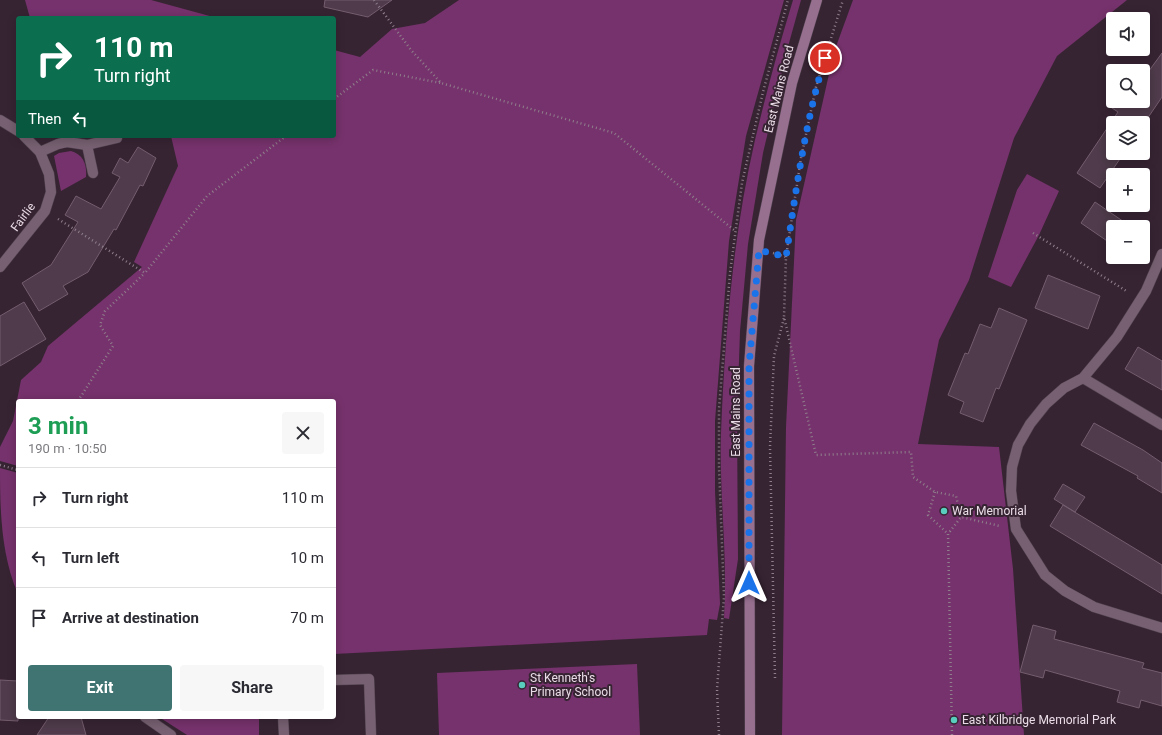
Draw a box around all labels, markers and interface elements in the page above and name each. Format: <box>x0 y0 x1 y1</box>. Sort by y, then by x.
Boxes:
map controls <box>1106 12 1150 264</box>
button: sound <box>1106 12 1150 56</box>
text: 110 m <box>94 31 173 64</box>
icon: right <box>28 32 80 84</box>
pin <box>808 41 842 75</box>
street label: East Mains Road <box>761 44 797 134</box>
icon: arrive <box>814 47 836 69</box>
button: search <box>1106 64 1150 108</box>
text: Turn right <box>94 65 171 86</box>
icon: left <box>69 108 91 130</box>
text: Then <box>28 110 61 128</box>
button: layers <box>1106 116 1150 160</box>
button: + <box>1106 168 1150 212</box>
street label: Fairlie <box>8 200 38 234</box>
button: − <box>1106 220 1150 264</box>
street label: East Mains Road <box>729 367 743 457</box>
text: 3 min <box>28 412 88 440</box>
button: close <box>282 412 324 454</box>
text: 190 m · 10:50 <box>28 441 107 456</box>
icon: right <box>28 487 50 509</box>
text: Turn right <box>62 489 128 507</box>
text: 110 m <box>282 489 324 507</box>
place label: War Memorial <box>952 504 1027 518</box>
marker: War Memorial <box>939 506 949 516</box>
icon: left <box>28 547 50 569</box>
text: Turn left <box>62 549 119 567</box>
text: 10 m <box>290 549 324 567</box>
position arrow <box>728 562 770 604</box>
icon: arrive <box>28 607 50 629</box>
text: Arrive at destination <box>62 609 199 627</box>
text: 70 m <box>290 609 324 627</box>
button: Exit <box>28 665 172 711</box>
button: Share <box>180 665 324 711</box>
place label: St Kenneth's Primary School <box>530 671 611 699</box>
marker: St Kenneth's Primary School <box>517 680 527 690</box>
place label: East Kilbridge Memorial Park <box>962 713 1117 727</box>
marker: East Kilbridge Memorial Park <box>949 715 959 725</box>

